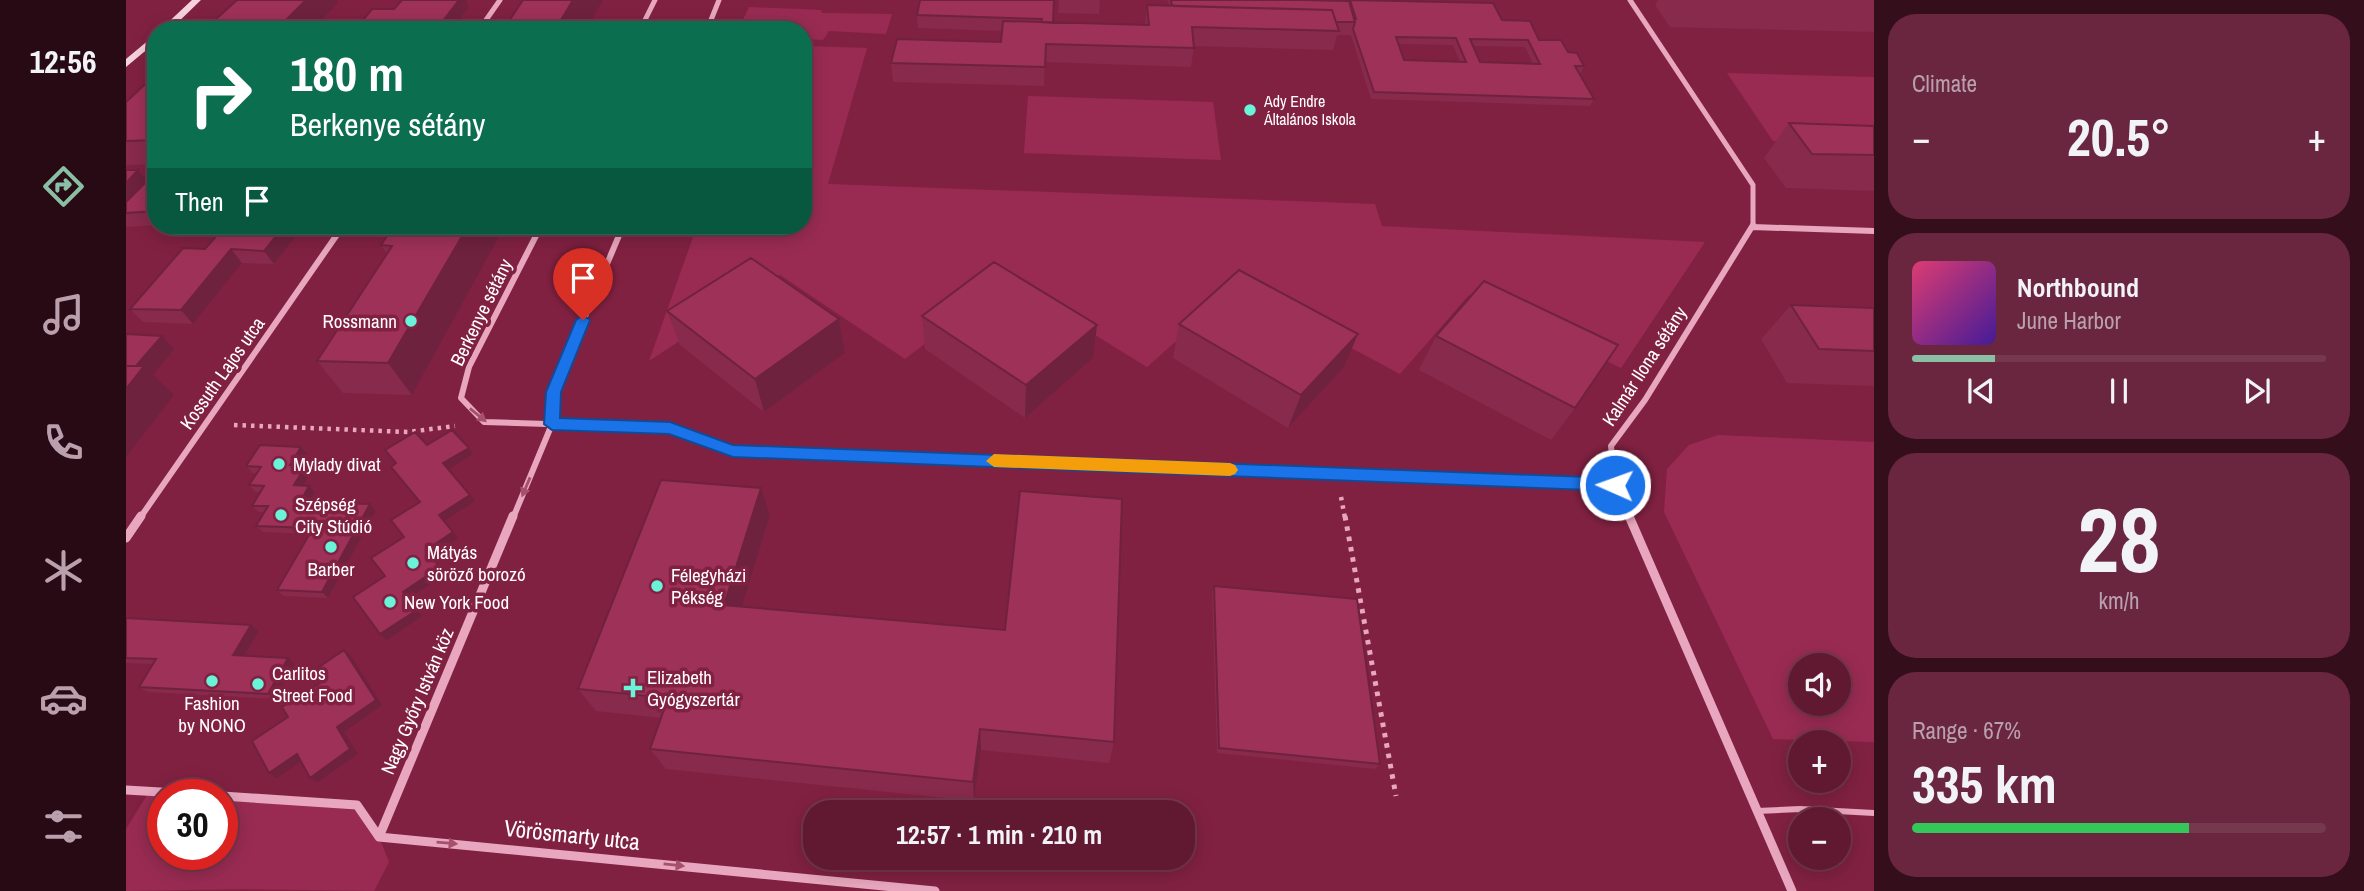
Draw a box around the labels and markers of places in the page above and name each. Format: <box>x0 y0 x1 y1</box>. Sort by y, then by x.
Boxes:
place label: Ady Endre Általános Iskola <box>1263 90 1357 130</box>
marker: Ady Endre Általános Iskola <box>1242 102 1258 118</box>
pin <box>553 248 613 320</box>
place label: Rossmann <box>323 308 397 334</box>
marker: Rossmann <box>403 313 419 329</box>
place label: Mylady divat <box>293 451 381 477</box>
marker: Mylady divat <box>271 456 287 472</box>
place label: Szépség City Stúdió <box>295 491 372 539</box>
marker: Szépség City Stúdió <box>273 507 289 523</box>
marker: Barber <box>323 539 339 555</box>
place label: Mátyás söröző borozó <box>427 539 526 587</box>
marker: Mátyás söröző borozó <box>405 555 421 571</box>
place label: Barber <box>308 556 355 582</box>
place label: Félegyházi Pékség <box>671 562 746 610</box>
marker: Félegyházi Pékség <box>649 578 665 594</box>
place label: New York Food <box>404 589 509 615</box>
marker: New York Food <box>382 594 398 610</box>
place label: Carlitos Street Food <box>272 660 353 708</box>
place label: Elizabeth Gyógyszertár <box>647 664 740 712</box>
marker: Fashion by NONO <box>204 673 220 689</box>
marker: Carlitos Street Food <box>250 676 266 692</box>
marker: Elizabeth Gyógyszertár <box>625 680 641 696</box>
place label: Fashion by NONO <box>178 690 246 738</box>

